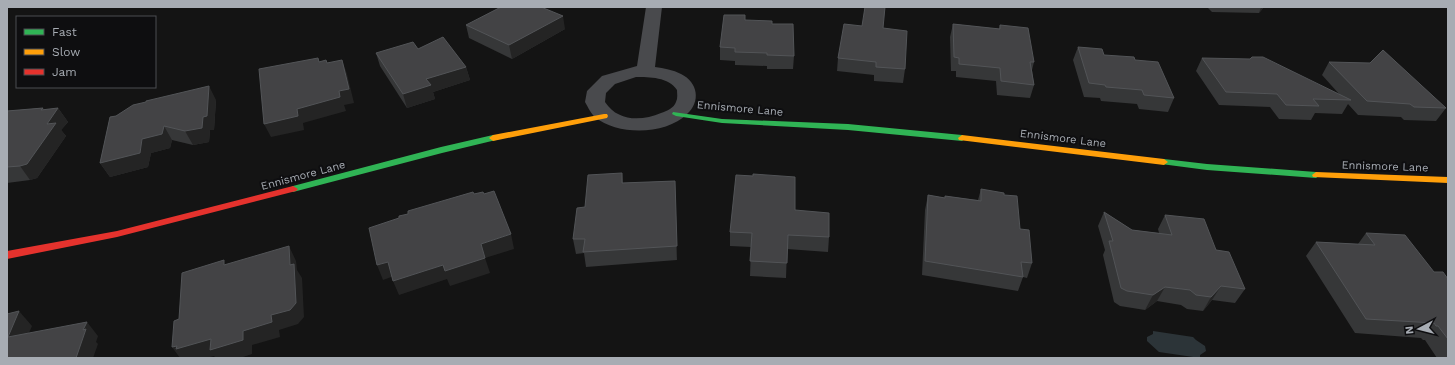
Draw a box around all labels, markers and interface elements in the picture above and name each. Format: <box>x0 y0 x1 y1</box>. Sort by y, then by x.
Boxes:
legend <box>16 16 156 88</box>
text: Fast <box>52 25 77 39</box>
text: Slow <box>52 45 80 59</box>
text: Jam <box>52 65 77 79</box>
street label: Ennismore Lane <box>696 98 784 119</box>
street label: Ennismore Lane <box>1019 127 1107 150</box>
street label: Ennismore Lane <box>260 158 347 193</box>
street label: Ennismore Lane <box>1341 158 1429 175</box>
north arrow <box>1399 309 1439 349</box>
text: N <box>1403 325 1417 335</box>

